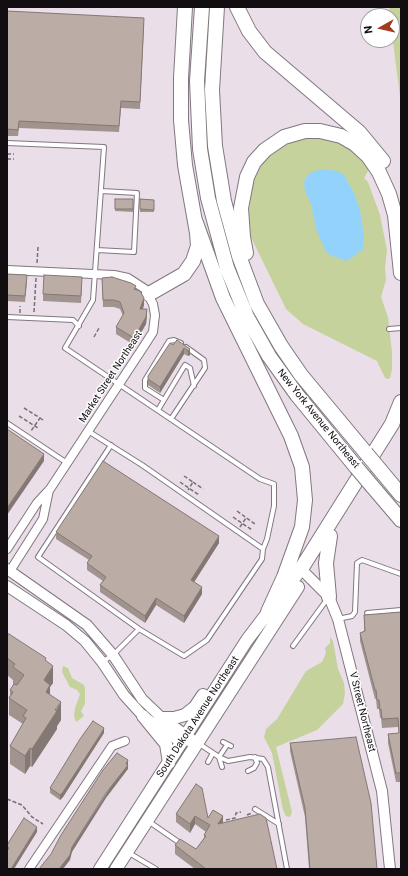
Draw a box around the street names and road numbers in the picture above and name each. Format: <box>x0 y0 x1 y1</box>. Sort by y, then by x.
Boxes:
street label: Market Street Northeast <box>77 329 145 425</box>
street label: New York Avenue Northeast <box>274 367 362 471</box>
street label: South Dakota Avenue Northeast <box>154 654 242 780</box>
street label: V Street Northeast <box>346 671 378 753</box>

